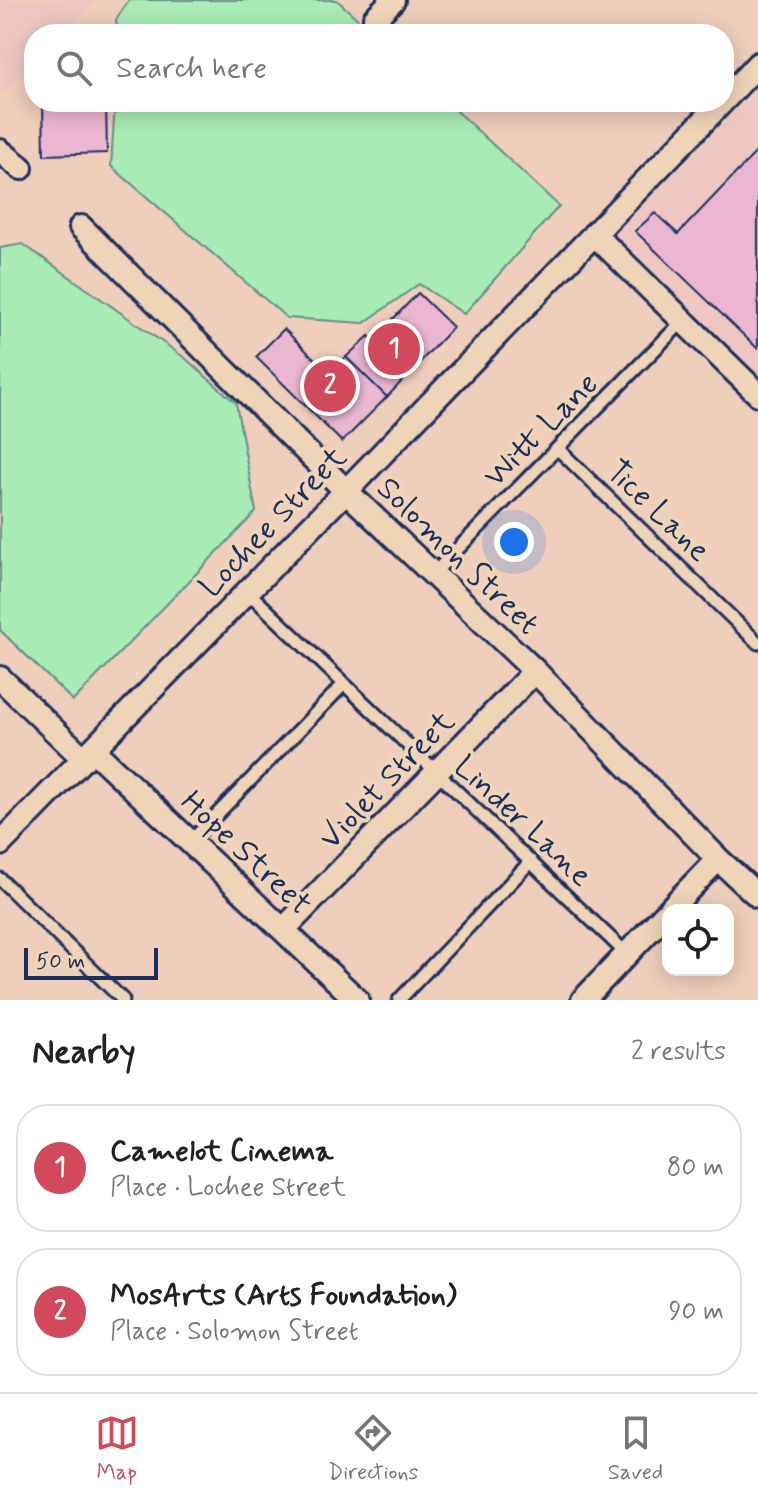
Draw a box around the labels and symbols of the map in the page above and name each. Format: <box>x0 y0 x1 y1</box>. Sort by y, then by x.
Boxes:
pin: 1 <box>368 319 420 379</box>
pin: 2 <box>304 356 356 416</box>
street label: Witt Lane <box>475 364 608 497</box>
street label: Lochee Street <box>191 437 356 607</box>
street label: Tice Lane <box>596 451 719 572</box>
street label: Solomon Street <box>367 468 548 645</box>
your location <box>494 522 534 562</box>
street label: Violet Street <box>311 702 464 859</box>
street label: Linder Lane <box>444 747 601 896</box>
street label: Hope Street <box>171 782 320 925</box>
scale bar <box>24 944 158 980</box>

